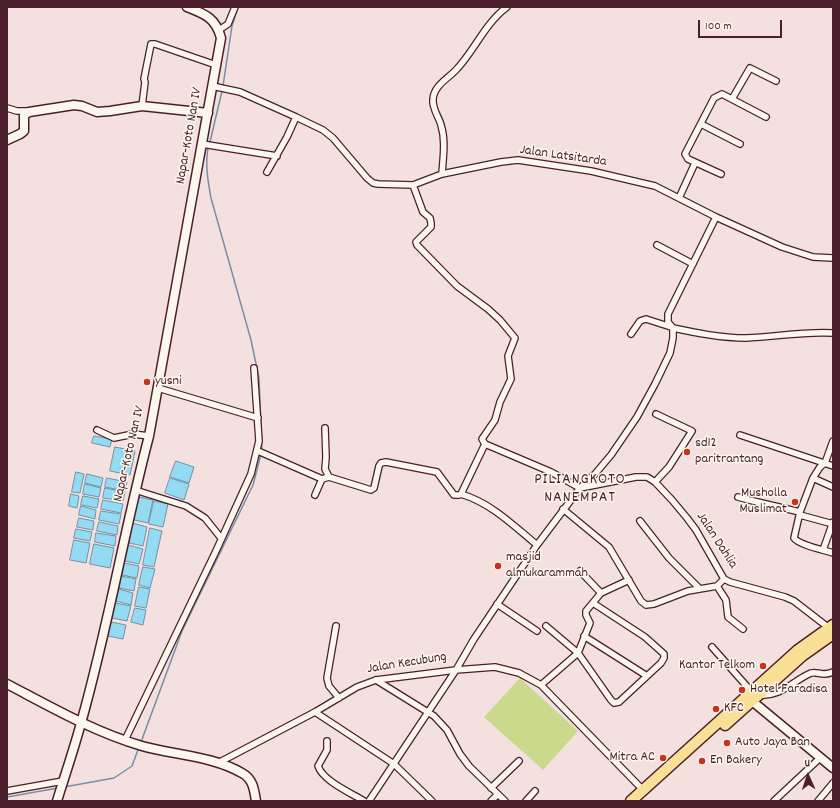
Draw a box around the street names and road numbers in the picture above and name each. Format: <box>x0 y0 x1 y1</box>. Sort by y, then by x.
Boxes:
street label: Napar-Koto Nan IV <box>173 86 207 186</box>
street label: Jalan Latsitarda <box>519 143 607 171</box>
street label: Napar-Koto Nan IV <box>111 404 149 504</box>
street label: Jalan Dahlia <box>692 510 740 572</box>
street label: Jalan Kecubung <box>366 649 448 679</box>

